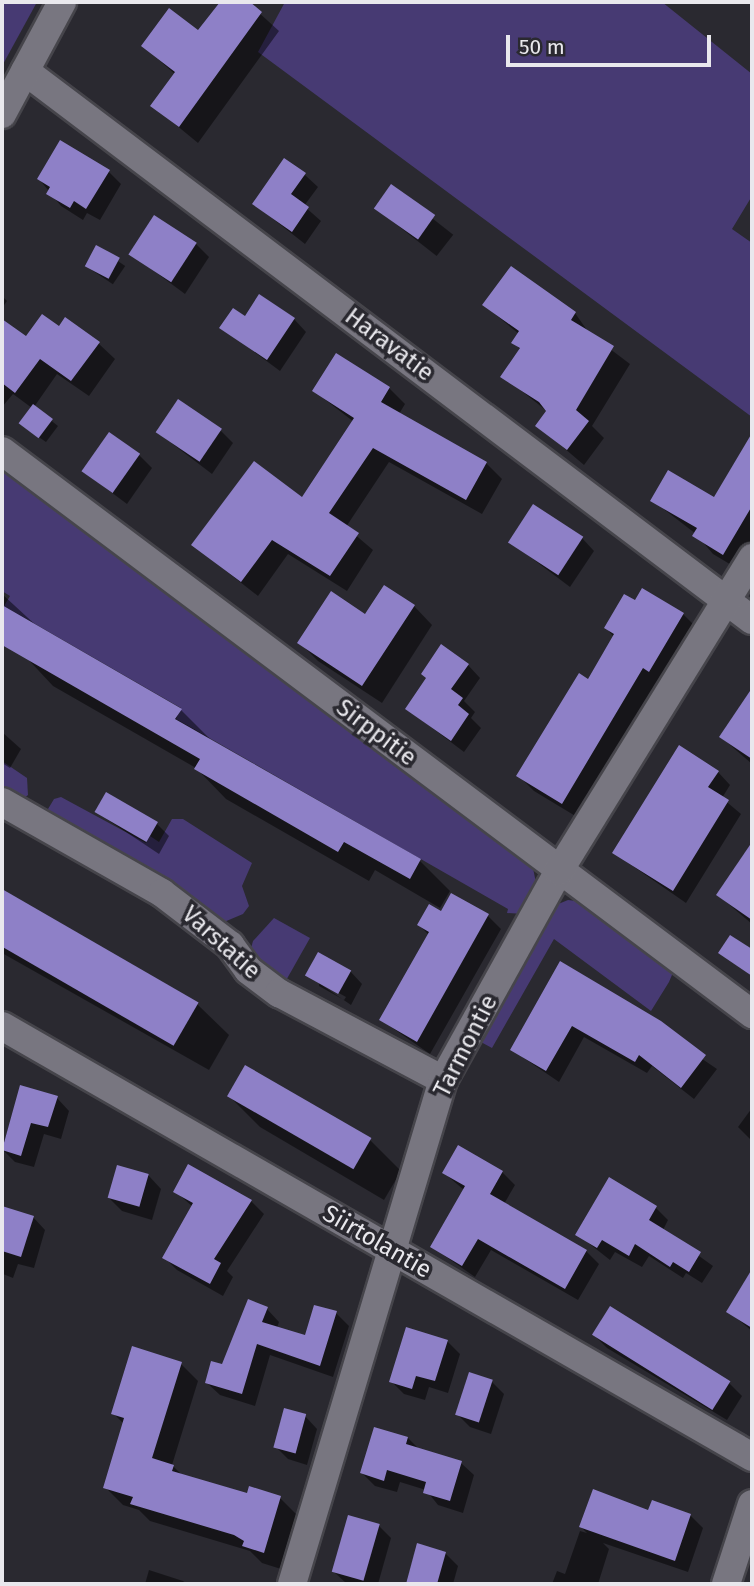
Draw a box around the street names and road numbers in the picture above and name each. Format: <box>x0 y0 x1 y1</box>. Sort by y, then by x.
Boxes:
street label: Haravatie <box>339 302 439 388</box>
street label: Sirppitie <box>330 694 422 772</box>
street label: Varstatie <box>176 900 266 986</box>
street label: Tarmontie <box>428 990 504 1102</box>
street label: Siirtolantie <box>318 1199 436 1285</box>

